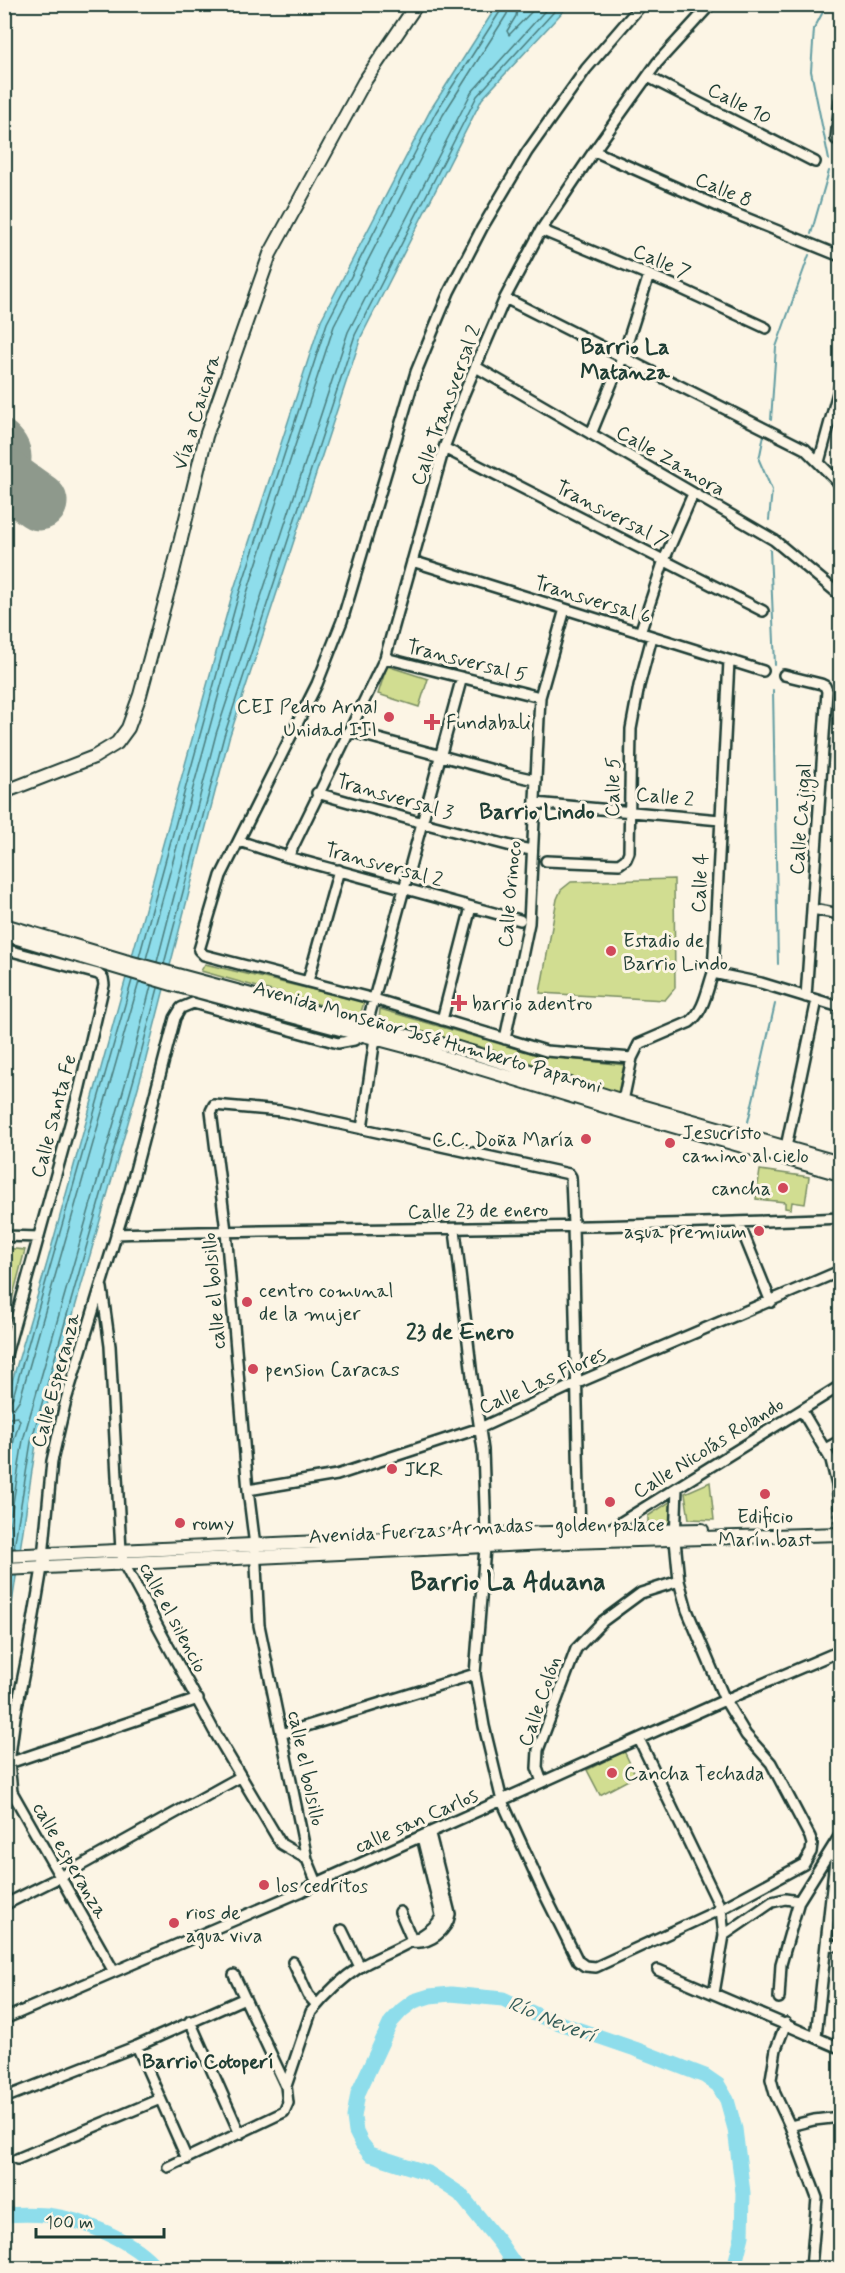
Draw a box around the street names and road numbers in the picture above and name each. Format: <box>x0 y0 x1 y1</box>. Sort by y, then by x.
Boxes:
street label: Calle 10 <box>703 77 776 132</box>
street label: Calle 8 <box>691 166 756 214</box>
street label: Calle 7 <box>628 238 695 287</box>
street label: Calle Transversal 2 <box>405 321 488 490</box>
street label: Vía a Caicara <box>167 350 228 474</box>
street label: Calle Zamora <box>611 419 730 503</box>
street label: Transversal 7 <box>550 474 672 554</box>
street label: Transversal 6 <box>531 570 655 631</box>
street label: Transversal 5 <box>404 633 530 689</box>
street label: Calle 5 <box>599 757 628 817</box>
street label: Calle Cajigal <box>784 762 820 876</box>
street label: Transversal 3 <box>333 768 456 827</box>
street label: Calle 2 <box>634 781 695 814</box>
street label: Transversal 2 <box>322 837 446 894</box>
street label: Calle Orinoco <box>492 839 529 949</box>
street label: Calle 4 <box>685 852 716 914</box>
street label: Avenida Monseñor José Humberto Paparoni <box>250 975 605 1100</box>
street label: Calle Santa Fe <box>25 1052 84 1181</box>
street label: Calle 23 de enero <box>407 1197 549 1226</box>
street label: calle el bolsillo <box>196 1231 233 1350</box>
street label: Calle Esperanza <box>25 1309 88 1451</box>
street label: Calle Las Flores <box>475 1341 611 1422</box>
street label: Calle Nicolás Rolando <box>628 1391 789 1506</box>
street label: Avenida Fuerzas Armadas <box>308 1512 534 1551</box>
street label: calle el silencio <box>132 1558 213 1678</box>
street label: Calle Colón <box>512 1653 568 1750</box>
street label: calle el bolsillo <box>280 1708 331 1828</box>
street label: calle san Carlos <box>351 1782 483 1861</box>
street label: calle esperanza <box>25 1798 114 1925</box>

